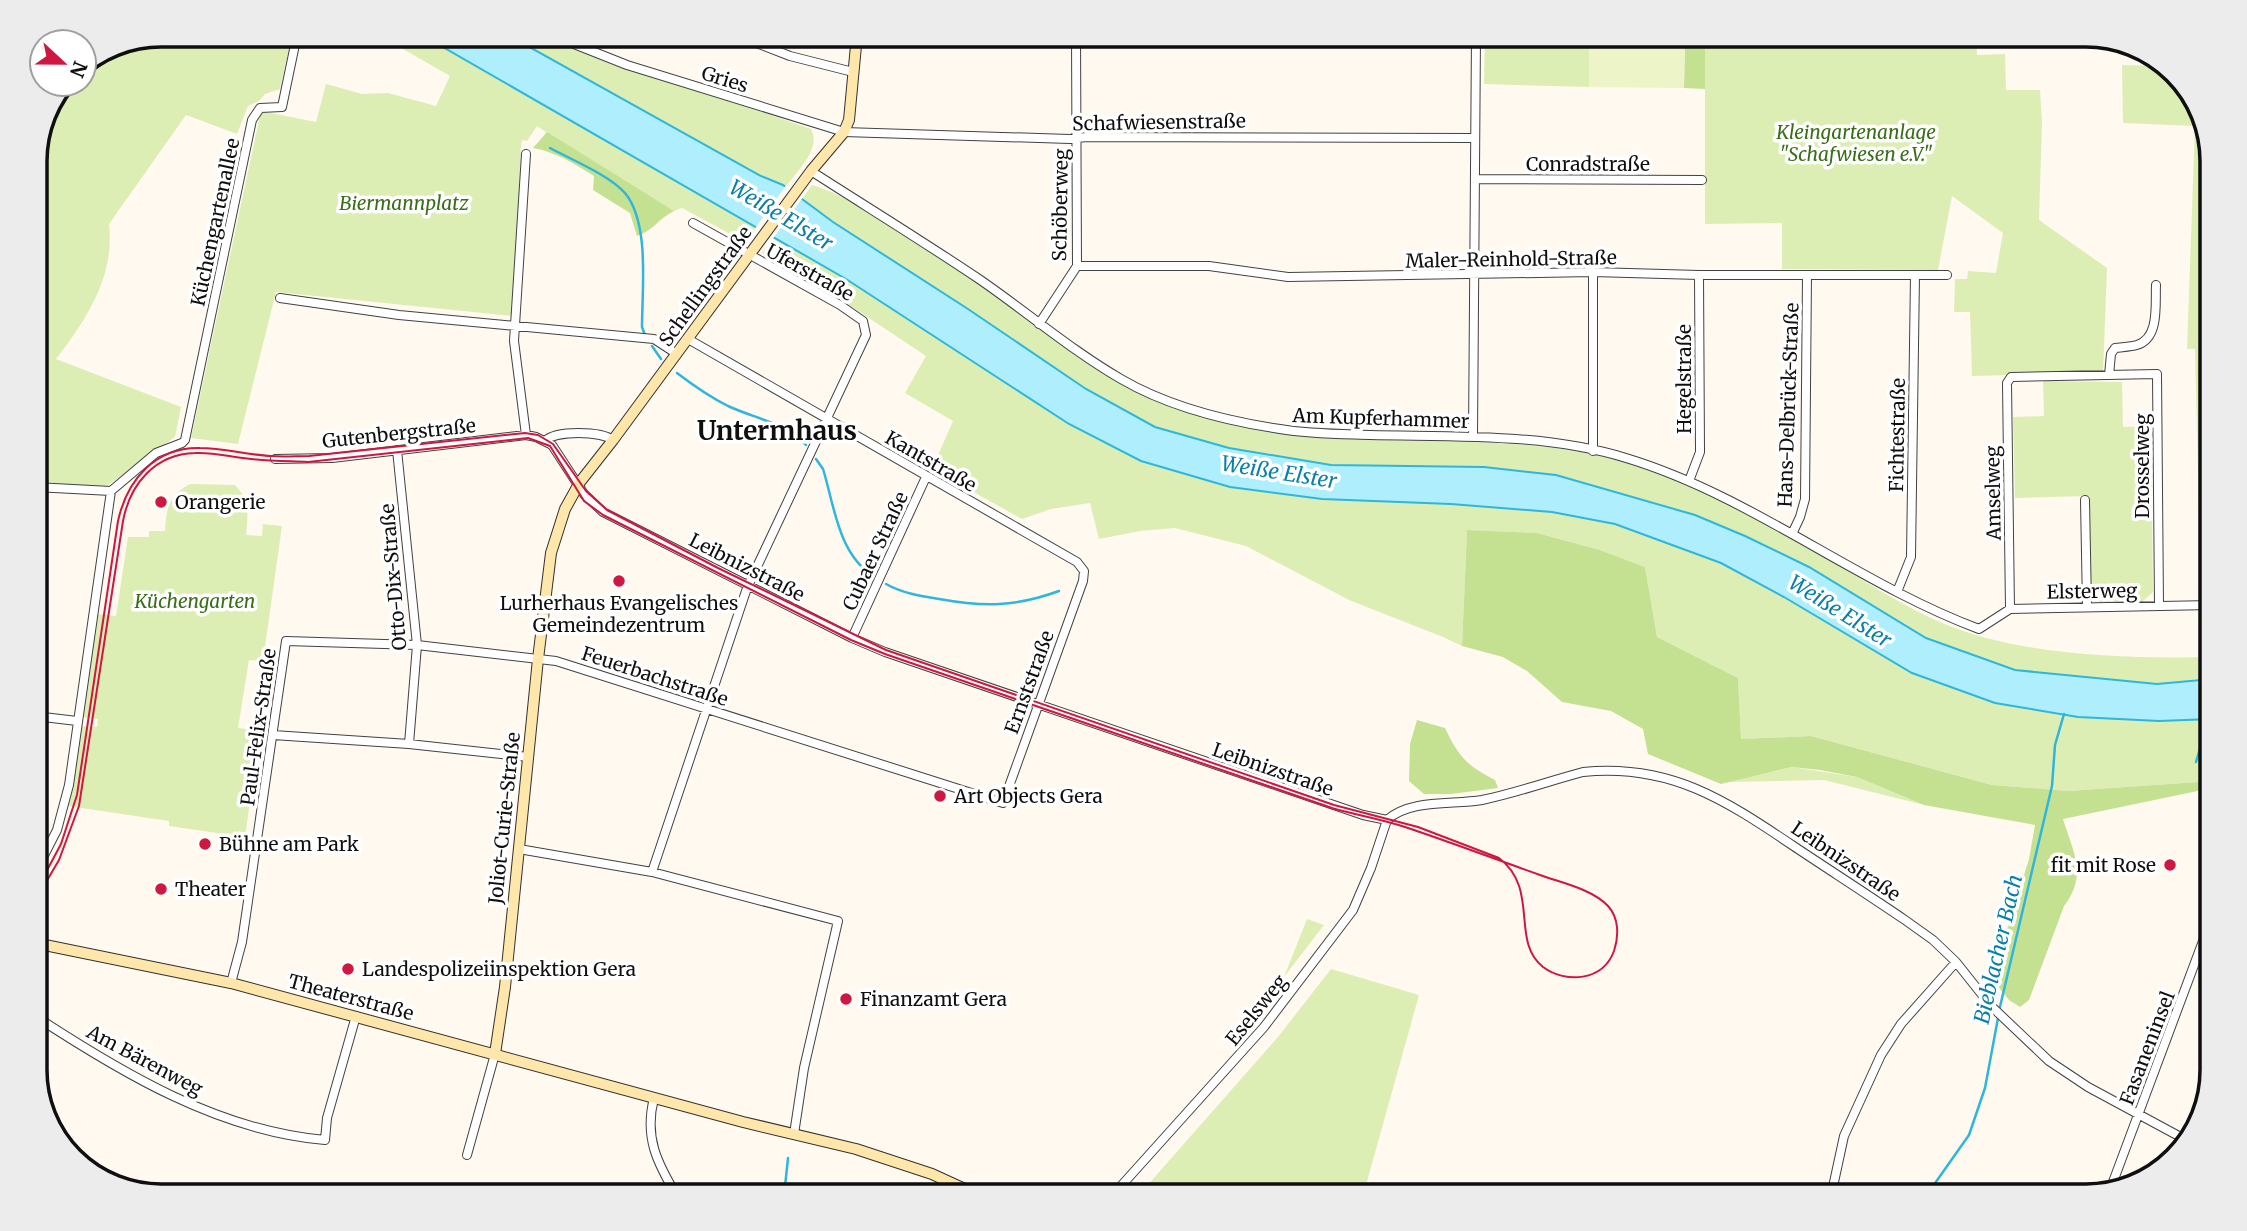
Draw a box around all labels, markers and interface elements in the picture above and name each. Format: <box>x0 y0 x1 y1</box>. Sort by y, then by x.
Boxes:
north arrow <box>28 28 98 98</box>
text: N <box>65 58 93 81</box>
street label: Gries <box>699 61 751 97</box>
street label: Schafwiesenstraße <box>1072 108 1246 136</box>
park label: Kleingartenanlage "Schafwiesen e.V." <box>1775 120 1936 166</box>
street label: Küchengartenallee <box>185 136 245 308</box>
street label: Schöberweg <box>1047 148 1073 262</box>
street label: Conradstraße <box>1526 152 1650 176</box>
water label: Weiße Elster <box>724 173 838 257</box>
park label: Biermannplatz <box>339 191 469 215</box>
street label: Schellingstraße <box>653 221 757 351</box>
street label: Uferstraße <box>762 238 858 306</box>
street label: Maler-Reinhold-Straße <box>1405 245 1617 273</box>
street label: Hans-Delbrück-Straße <box>1772 302 1804 508</box>
street label: Hegelstraße <box>1672 324 1696 434</box>
street label: Fichtestraße <box>1884 378 1910 492</box>
street label: Am Kupferhammer <box>1291 403 1470 433</box>
street label: Gutenbergstraße <box>321 413 477 453</box>
street label: Drosselweg <box>2130 413 2154 519</box>
district label: Untermhaus <box>697 414 857 447</box>
street label: Kantstraße <box>881 425 981 497</box>
street label: Amselweg <box>1980 445 2006 542</box>
water label: Weiße Elster <box>1219 450 1339 495</box>
street label: Cubaer Straße <box>837 488 913 614</box>
place label: Orangerie <box>175 490 266 514</box>
marker: Orangerie <box>153 494 169 510</box>
street label: Otto-Dix-Straße <box>375 503 411 651</box>
street label: Leibnizstraße <box>685 528 809 606</box>
water label: Weiße Elster <box>1783 569 1897 654</box>
marker: Lurherhaus Evangelisches Gemeindezentrum <box>611 573 627 589</box>
street label: Elsterweg <box>2046 578 2138 604</box>
park label: Küchengarten <box>134 589 255 613</box>
place label: Lurherhaus Evangelisches Gemeindezentrum <box>500 591 738 637</box>
street label: Ernststraße <box>999 627 1059 737</box>
street label: Feuerbachstraße <box>579 641 731 711</box>
street label: Paul-Felix-Straße <box>235 647 281 807</box>
street label: Joliot-Curie-Straße <box>483 731 525 906</box>
street label: Leibnizstraße <box>1209 737 1337 801</box>
place label: Art Objects Gera <box>953 784 1103 808</box>
marker: Art Objects Gera <box>932 788 948 804</box>
street label: Leibnizstraße <box>1787 816 1905 906</box>
place label: Bühne am Park <box>219 832 359 856</box>
marker: Bühne am Park <box>197 836 213 852</box>
place label: fit mit Rose <box>2051 853 2156 877</box>
marker: fit mit Rose <box>2162 857 2178 873</box>
water label: Bieblacher Bach <box>1968 872 2028 1026</box>
place label: Theater <box>175 877 247 901</box>
marker: Theater <box>153 881 169 897</box>
place label: Landespolizeiinspektion Gera <box>362 957 636 981</box>
marker: Landespolizeiinspektion Gera <box>340 961 356 977</box>
street label: Theaterstraße <box>286 969 416 1025</box>
street label: Eselsweg <box>1220 969 1292 1050</box>
place label: Finanzamt Gera <box>860 987 1007 1011</box>
street label: Fasaneninsel <box>2114 988 2180 1108</box>
marker: Finanzamt Gera <box>838 991 854 1007</box>
street label: Am Bärenweg <box>82 1019 208 1101</box>

